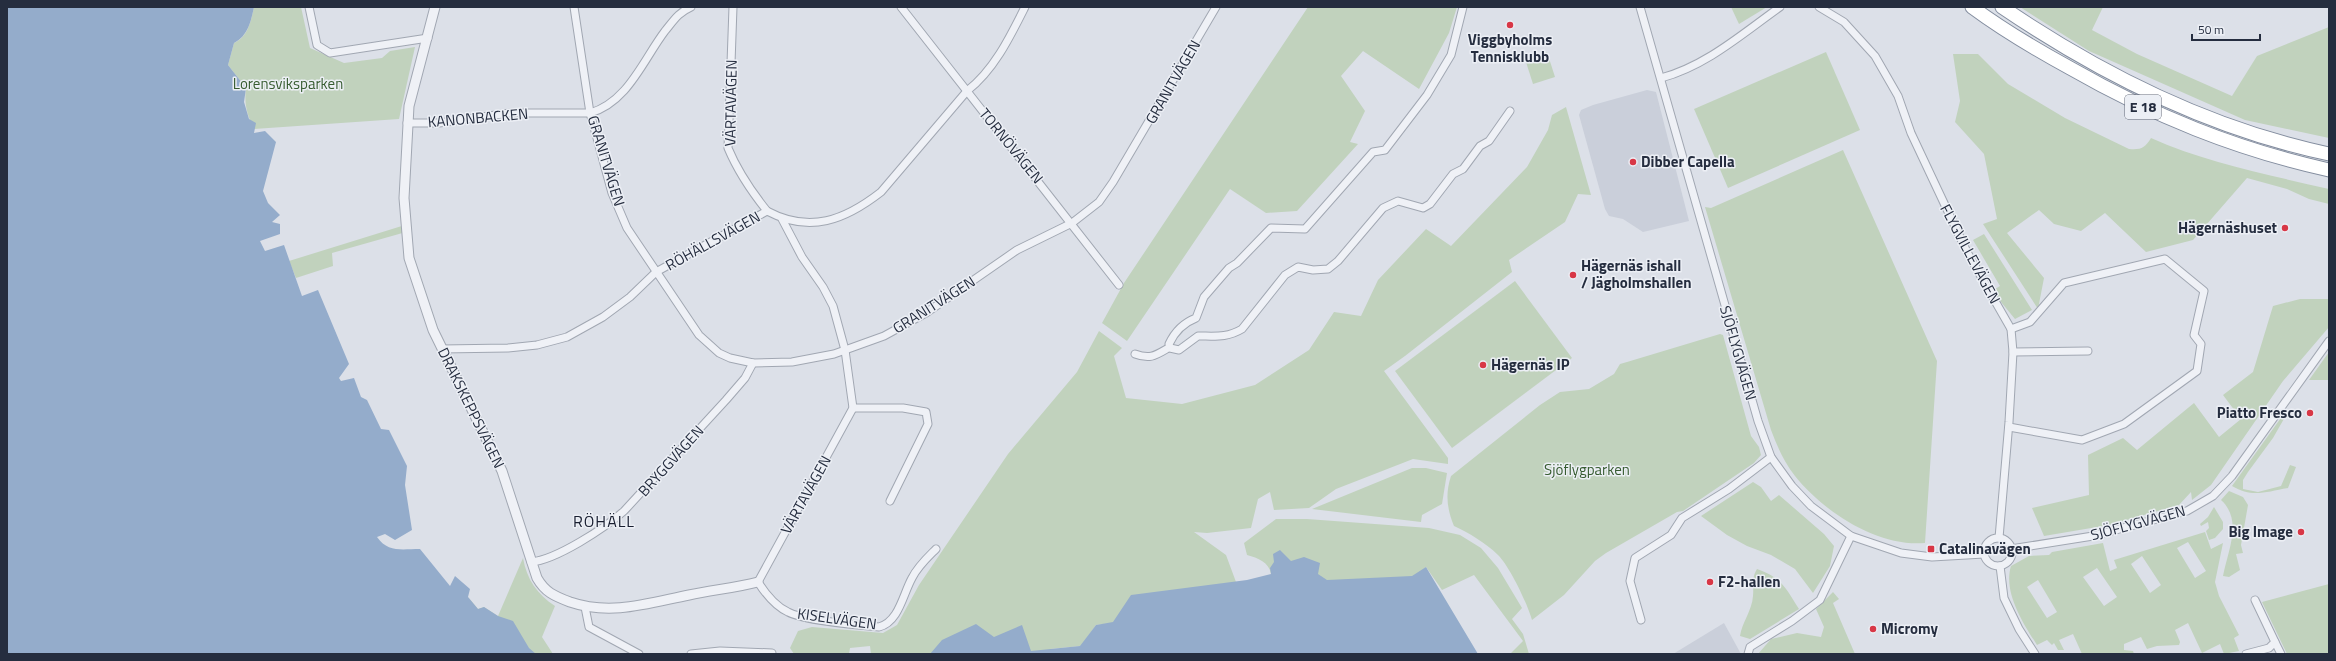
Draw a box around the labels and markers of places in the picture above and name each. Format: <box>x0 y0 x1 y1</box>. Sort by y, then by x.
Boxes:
marker: Viggbyholms Tennisklubb <box>1505 20 1515 30</box>
place label: Viggbyholms Tennisklubb <box>1468 28 1552 68</box>
place label: Dibber Capella <box>1641 150 1735 173</box>
marker: Dibber Capella <box>1628 157 1638 167</box>
place label: Hägernäshuset <box>2178 216 2278 239</box>
marker: Hägernäshuset <box>2280 223 2290 233</box>
place label: Hägernäs ishall / Jägholmshallen <box>1581 254 1692 294</box>
marker: Hägernäs ishall / Jägholmshallen <box>1568 270 1578 280</box>
place label: Hägernäs IP <box>1491 353 1570 376</box>
marker: Hägernäs IP <box>1478 360 1488 370</box>
place label: Piatto Fresco <box>2217 401 2302 424</box>
marker: Piatto Fresco <box>2305 408 2315 418</box>
place label: Big Image <box>2228 520 2293 543</box>
marker: Big Image <box>2296 527 2306 537</box>
place label: Catalinavägen <box>1939 537 2031 560</box>
marker: Catalinavägen <box>1926 544 1936 554</box>
place label: F2-hallen <box>1718 570 1781 593</box>
marker: F2-hallen <box>1705 577 1715 587</box>
place label: Micromy <box>1881 617 1939 640</box>
marker: Micromy <box>1868 624 1878 634</box>

